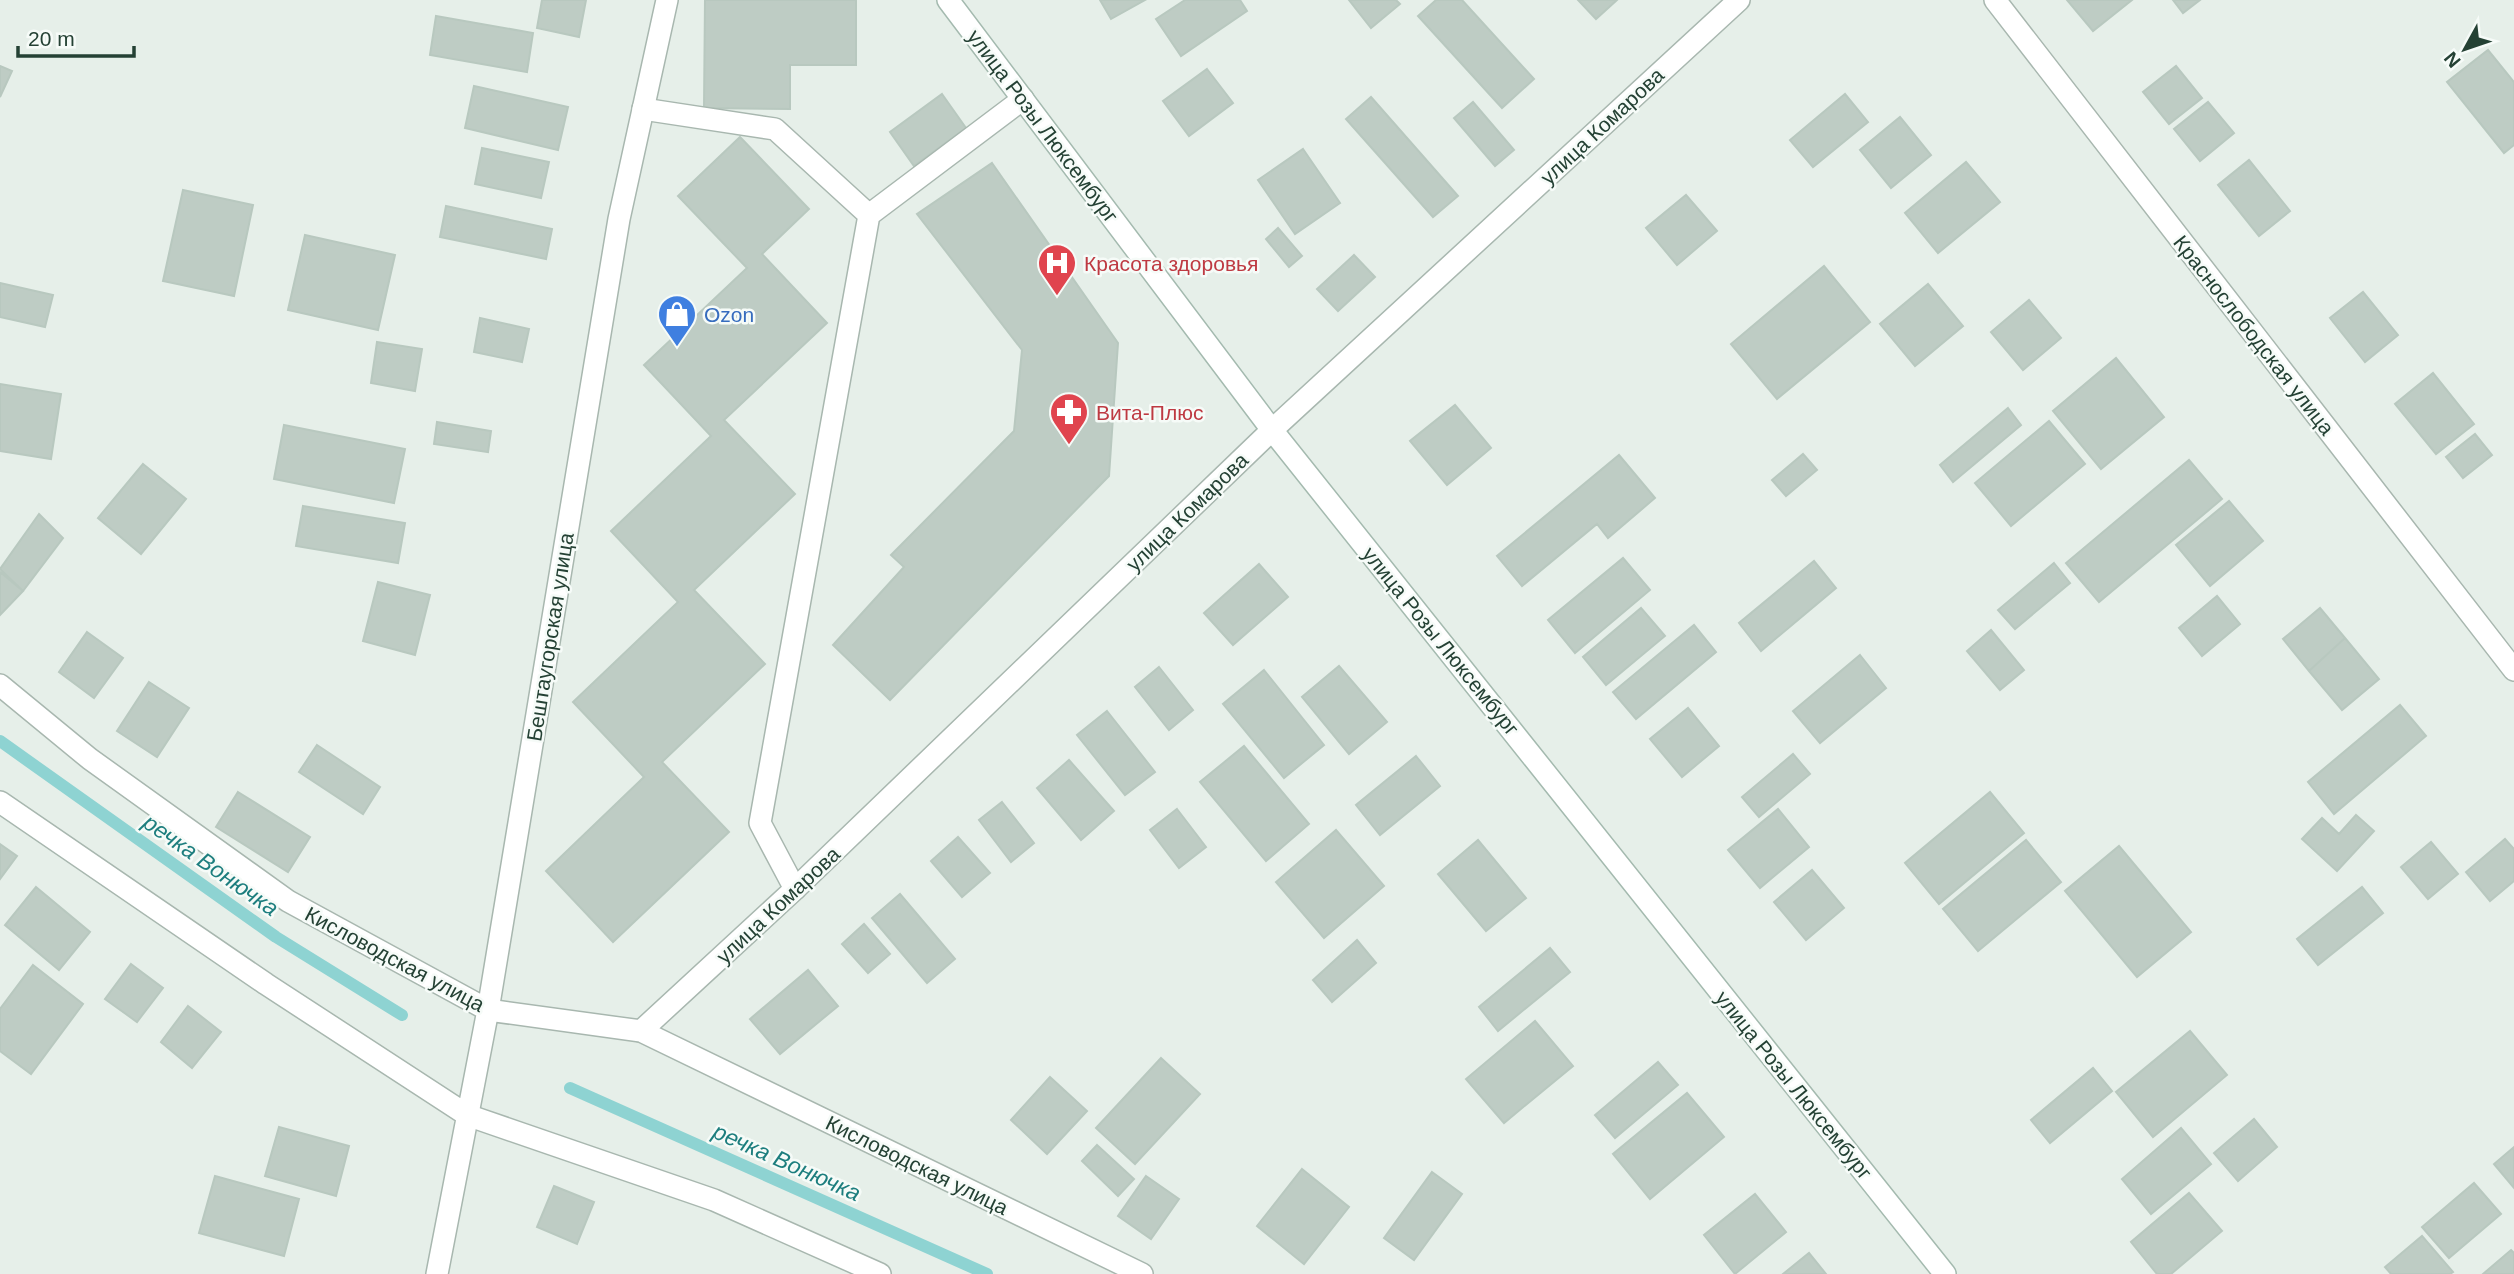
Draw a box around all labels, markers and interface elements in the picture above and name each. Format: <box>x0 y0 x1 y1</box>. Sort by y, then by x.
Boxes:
scale bar <box>18 14 133 58</box>
north arrow <box>2430 14 2500 84</box>
street label: улица Розы Люксембург <box>963 25 1123 227</box>
text: 20 m <box>28 27 75 50</box>
text: N <box>2440 48 2465 72</box>
street label: улица Комарова <box>1536 63 1668 189</box>
street label: Краснослободская улица <box>2169 231 2339 439</box>
hospital icon: Красота здоровья <box>1036 242 1078 297</box>
place label: Красота здоровья <box>1084 252 1258 275</box>
shop icon: Ozon <box>656 293 698 348</box>
place label: Ozon <box>704 303 754 326</box>
pharmacy icon: Вита-Плюс <box>1048 391 1090 446</box>
place label: Вита-Плюс <box>1096 401 1203 424</box>
street label: улица Комарова <box>1122 448 1253 576</box>
street label: Бештаугорская улица <box>522 531 578 743</box>
street label: улица Розы Люксембург <box>1358 542 1524 740</box>
water label: речка Вонючка <box>138 808 284 921</box>
street label: улица Комарова <box>712 842 844 968</box>
street label: Кисловодская улица <box>301 902 489 1016</box>
street label: улица Розы Люксембург <box>1711 986 1877 1184</box>
street label: Кисловодская улица <box>822 1111 1012 1219</box>
water label: речка Вонючка <box>708 1117 865 1206</box>

